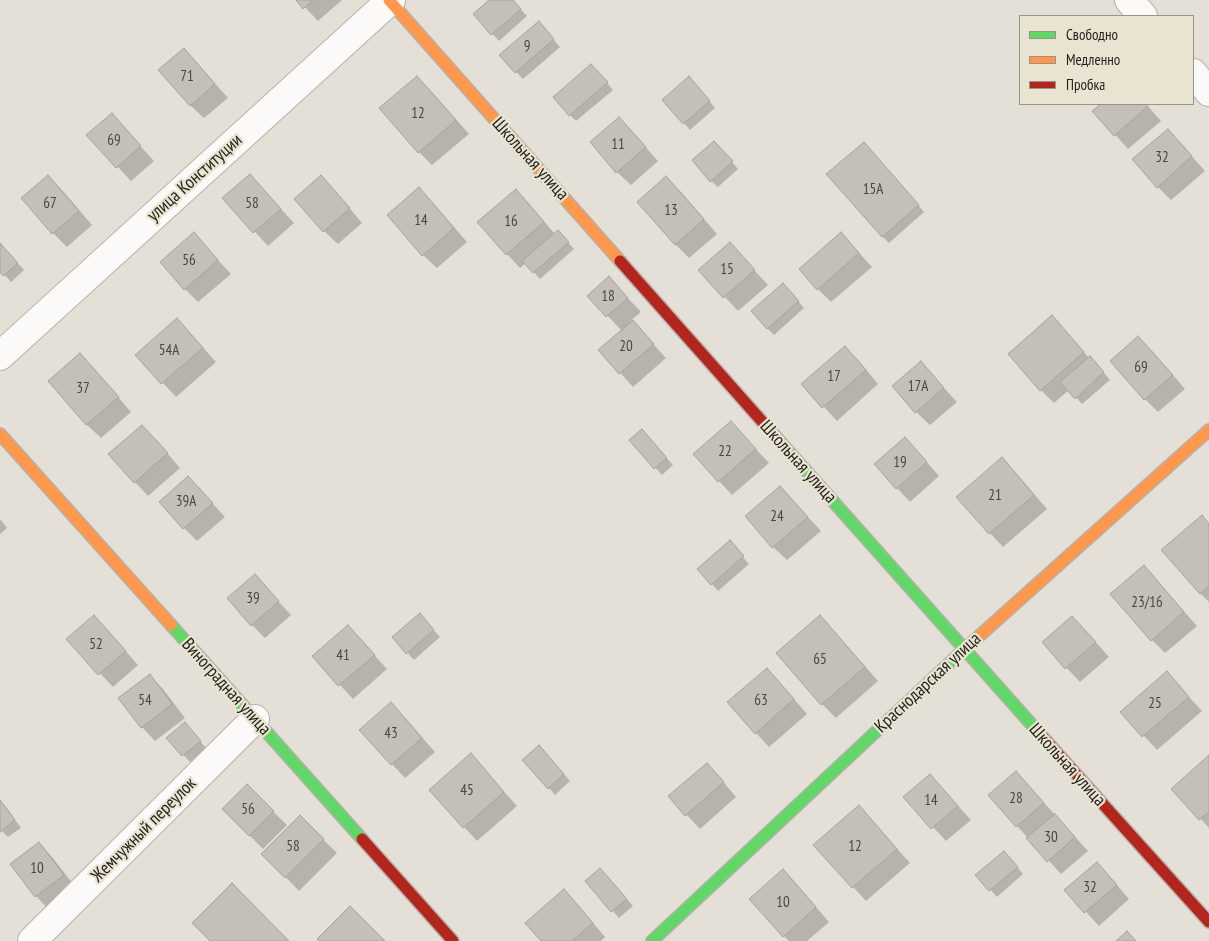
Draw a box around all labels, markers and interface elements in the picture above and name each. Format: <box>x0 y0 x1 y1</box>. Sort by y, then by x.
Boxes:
legend <box>1019 15 1194 105</box>
text: Свободно <box>1066 25 1118 44</box>
house number: 9 <box>524 38 530 56</box>
text: Медленно <box>1066 50 1120 69</box>
house number: 71 <box>180 68 194 86</box>
text: Пробка <box>1066 75 1105 94</box>
house number: 12 <box>411 105 425 123</box>
street label: Школьная улица <box>487 113 573 205</box>
street label: улица Конституции <box>143 130 247 226</box>
house number: 69 <box>107 132 121 150</box>
house number: 11 <box>611 136 625 154</box>
house number: 32 <box>1155 149 1169 167</box>
house number: 15А <box>863 181 883 199</box>
house number: 67 <box>43 195 57 213</box>
house number: 58 <box>245 195 259 213</box>
house number: 13 <box>664 202 678 220</box>
house number: 14 <box>414 212 428 230</box>
house number: 16 <box>504 213 518 231</box>
house number: 56 <box>182 252 196 270</box>
house number: 15 <box>720 261 734 279</box>
house number: 18 <box>601 288 615 306</box>
house number: 20 <box>619 338 633 356</box>
house number: 54А <box>159 342 179 360</box>
house number: 69 <box>1134 359 1148 377</box>
house number: 17 <box>827 368 841 386</box>
house number: 17А <box>908 378 928 396</box>
house number: 37 <box>76 380 90 398</box>
street label: Школьная улица <box>755 416 841 508</box>
house number: 22 <box>718 443 732 461</box>
house number: 19 <box>893 454 907 472</box>
house number: 21 <box>988 487 1002 505</box>
house number: 39А <box>176 493 196 511</box>
house number: 24 <box>770 508 784 526</box>
house number: 39 <box>246 590 260 608</box>
house number: 23/16 <box>1131 594 1163 612</box>
street label: Краснодарская улица <box>870 628 986 738</box>
street label: Виноградная улица <box>177 634 275 740</box>
house number: 52 <box>89 636 103 654</box>
house number: 41 <box>336 647 350 665</box>
house number: 65 <box>813 651 827 669</box>
house number: 54 <box>138 692 152 710</box>
house number: 63 <box>754 692 768 710</box>
house number: 25 <box>1148 695 1162 713</box>
street label: Школьная улица <box>1024 719 1110 811</box>
house number: 43 <box>384 725 398 743</box>
street label: Жемчужный переулок <box>87 773 201 887</box>
house number: 45 <box>460 782 474 800</box>
house number: 28 <box>1009 790 1023 808</box>
house number: 14 <box>924 792 938 810</box>
house number: 56 <box>241 801 255 819</box>
house number: 30 <box>1044 829 1058 847</box>
house number: 58 <box>286 838 300 856</box>
house number: 12 <box>848 838 862 856</box>
house number: 10 <box>30 860 44 878</box>
house number: 32 <box>1083 879 1097 897</box>
house number: 10 <box>776 894 790 912</box>

